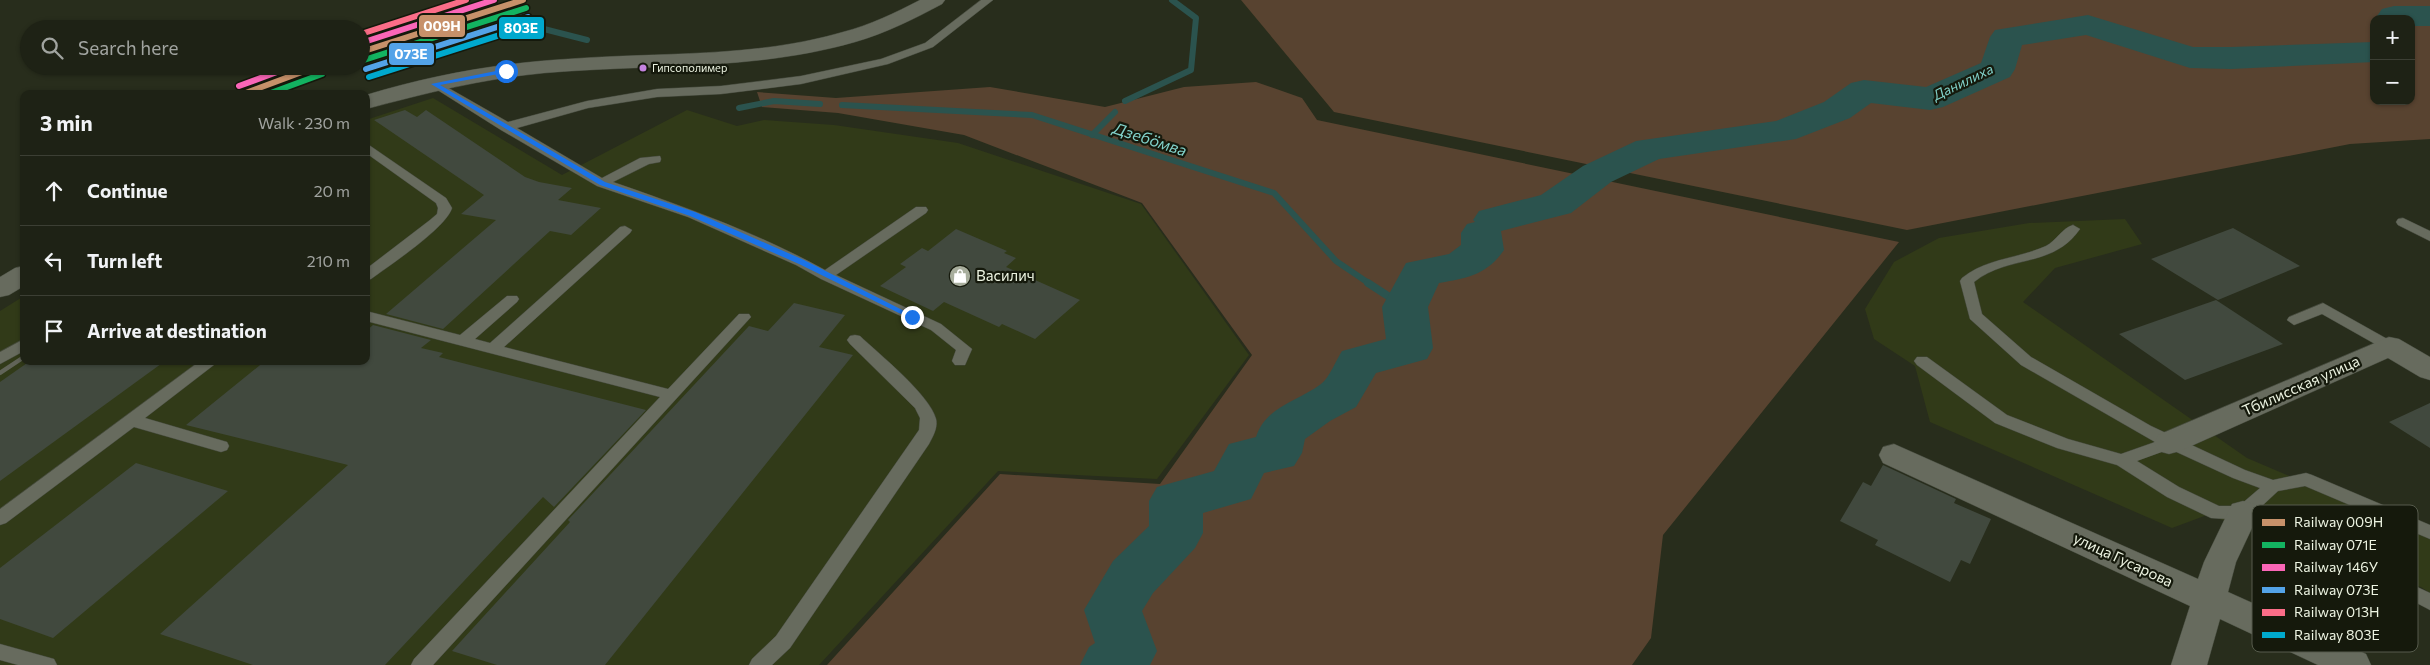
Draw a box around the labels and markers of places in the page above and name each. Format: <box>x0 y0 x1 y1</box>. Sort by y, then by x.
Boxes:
place label: Гипсополимер <box>652 61 727 74</box>
marker: Гипсополимер <box>638 63 648 73</box>
shop icon: Василич <box>948 264 972 288</box>
place label: Василич <box>976 266 1035 284</box>

